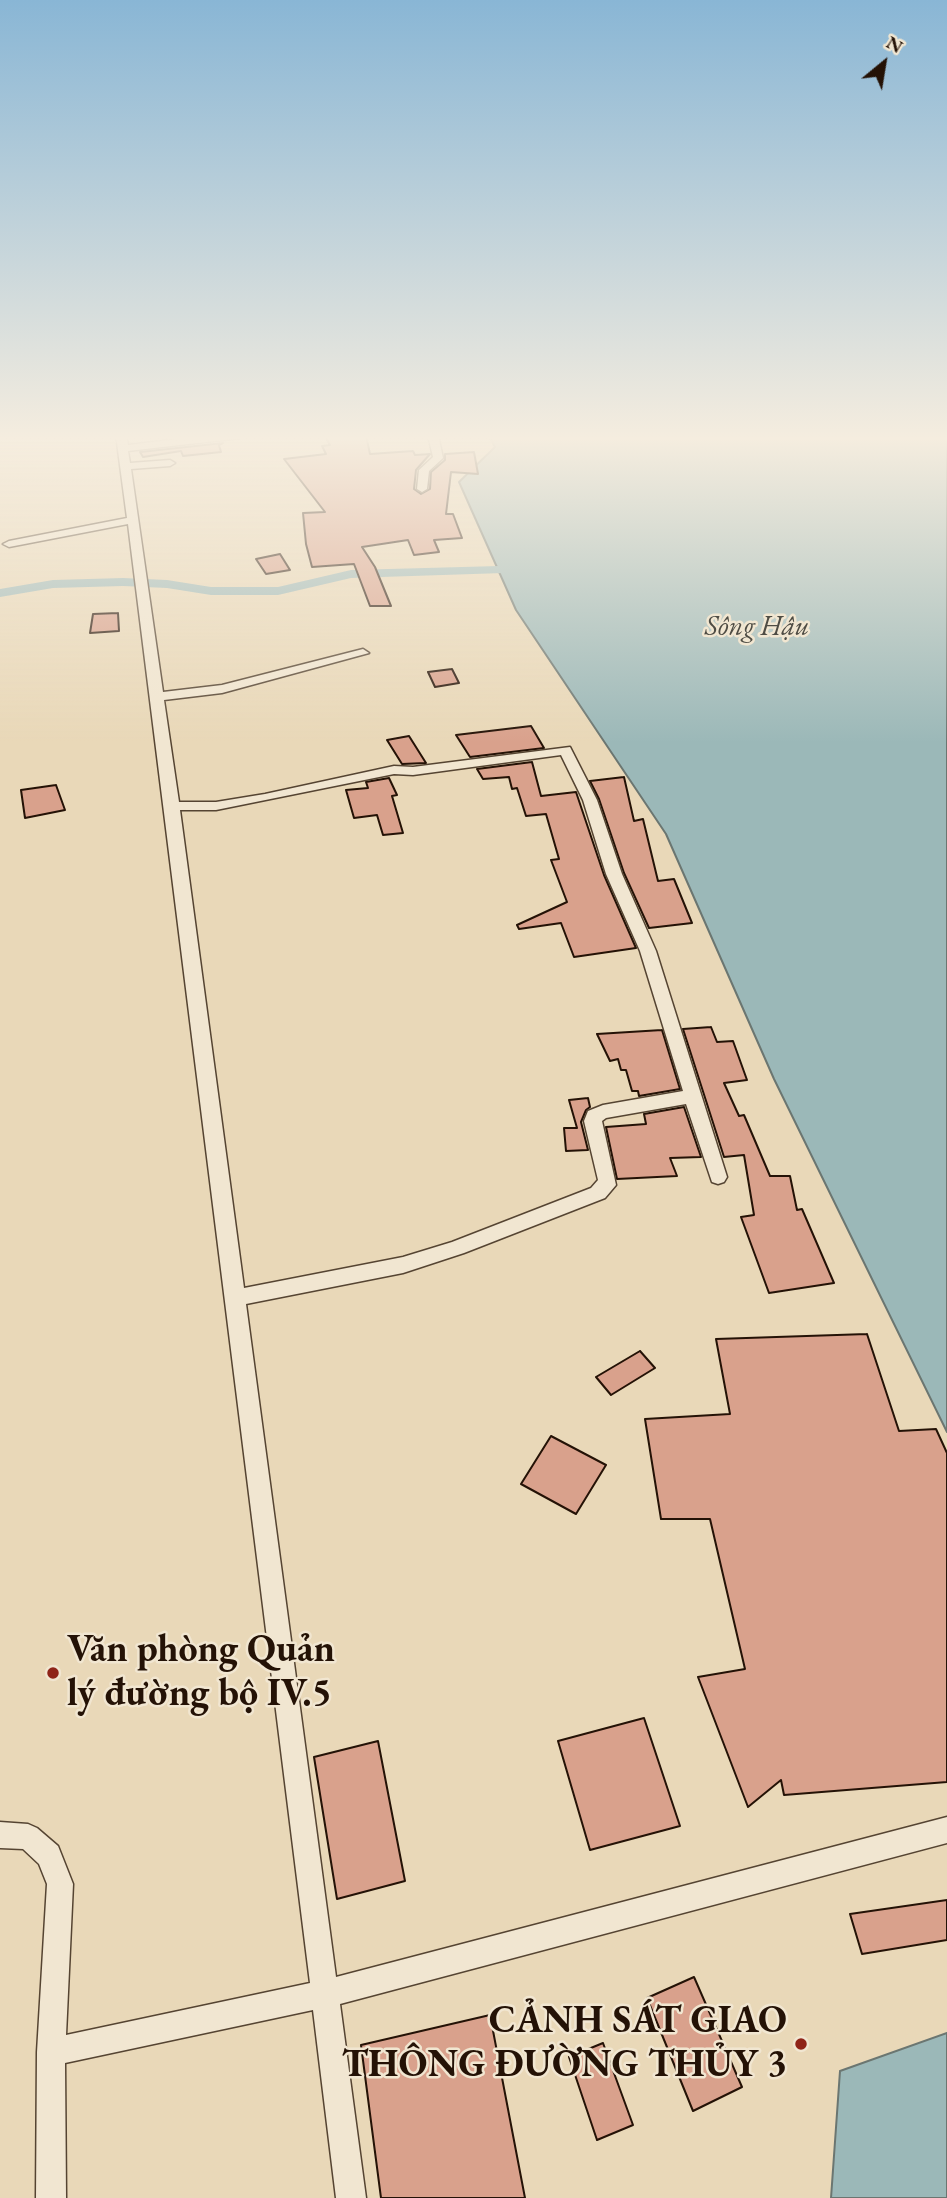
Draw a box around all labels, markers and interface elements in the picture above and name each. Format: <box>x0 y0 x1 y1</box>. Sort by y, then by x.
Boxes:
north arrow <box>849 28 919 98</box>
text: N <box>882 30 908 59</box>
water label: Sông Hậu <box>705 610 809 644</box>
place label: Văn phòng Quản lý đường bộ IV.5 <box>67 1628 335 1718</box>
marker: Văn phòng Quản lý đường bộ IV.5 <box>45 1665 61 1681</box>
place label: CẢNH SÁT GIAO THÔNG ĐƯỜNG THỦY 3 <box>342 1999 787 2088</box>
marker: CẢNH SÁT GIAO THÔNG ĐƯỜNG THỦY 3 <box>793 2036 809 2052</box>

